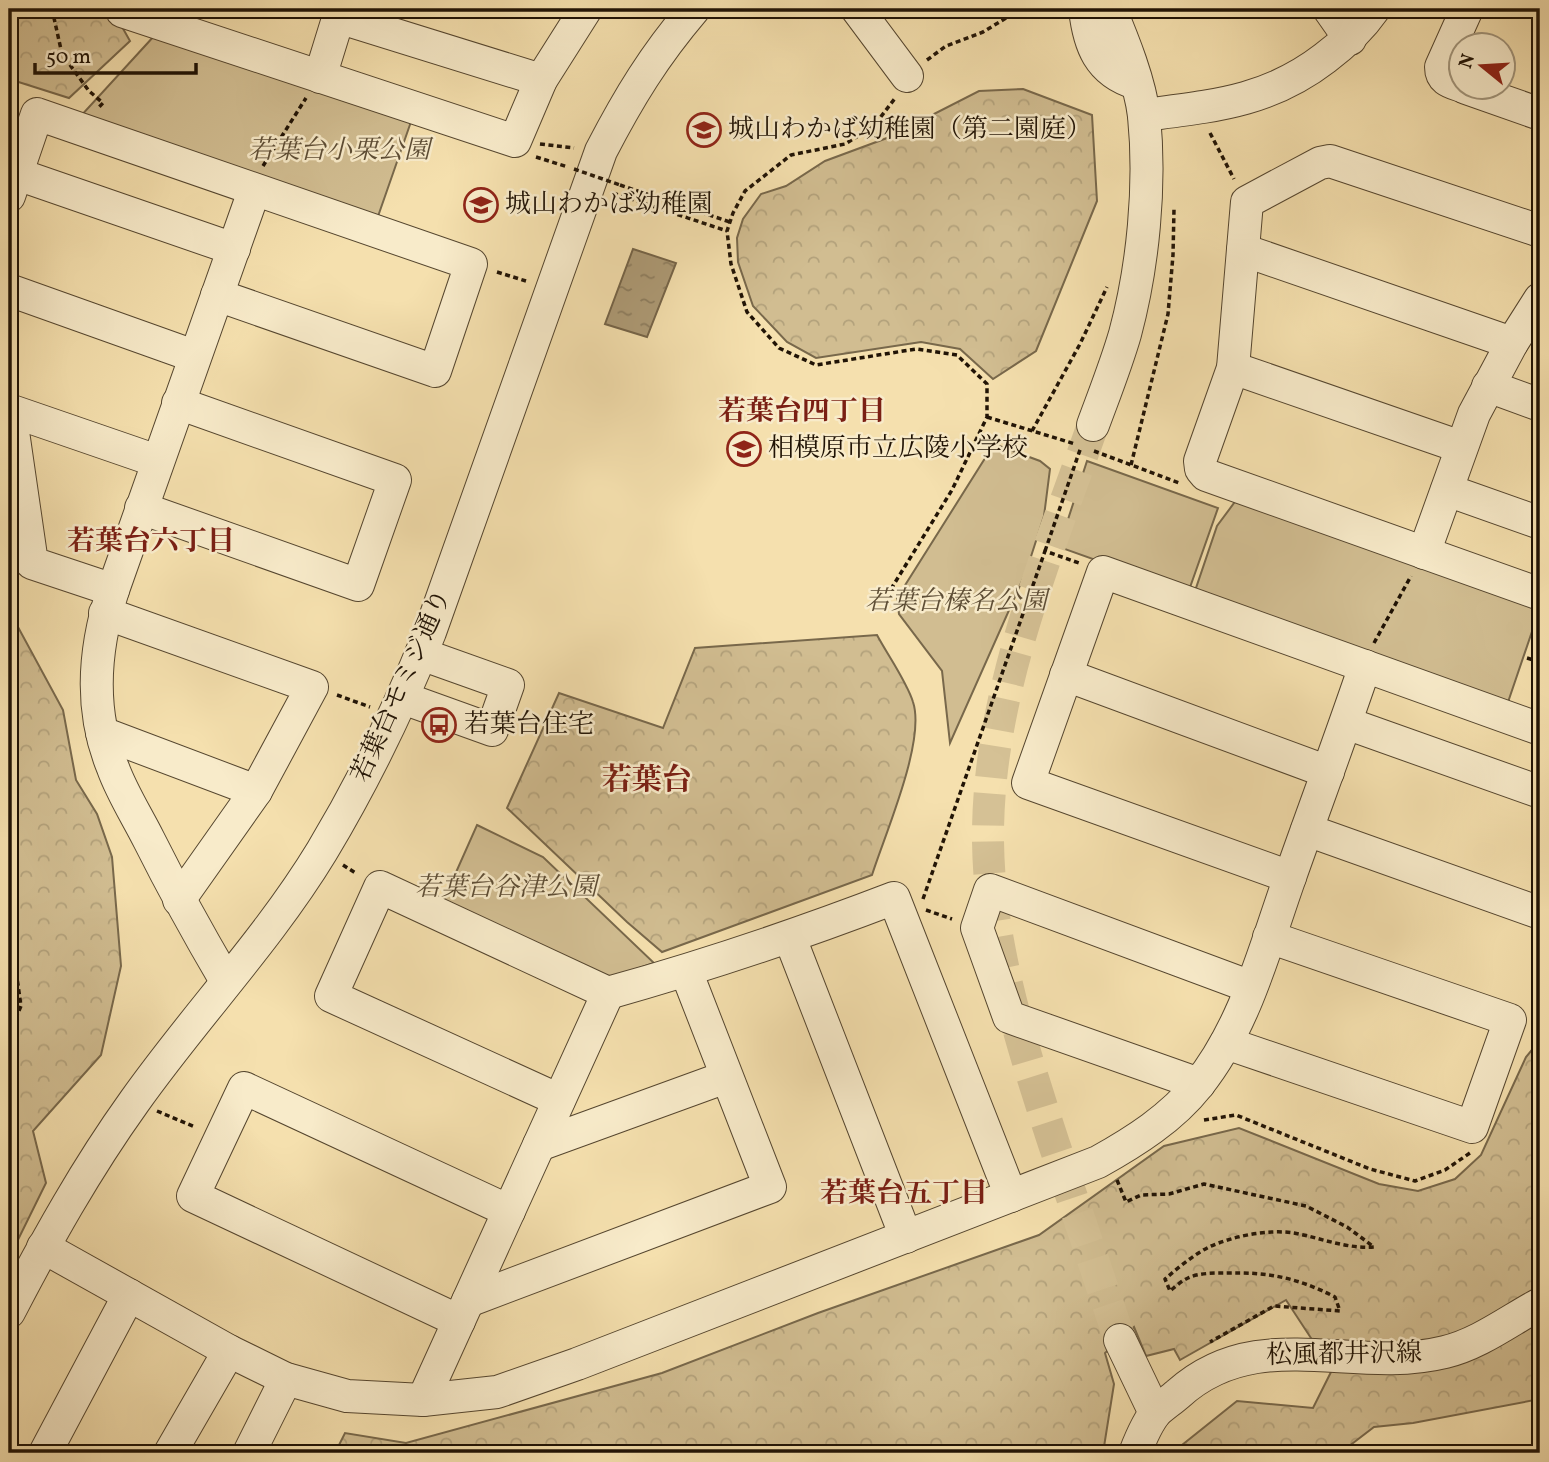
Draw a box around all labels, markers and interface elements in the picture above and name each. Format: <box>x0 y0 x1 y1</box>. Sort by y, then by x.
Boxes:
scale bar <box>35 32 196 76</box>
north arrow <box>1448 32 1518 102</box>
text: 50 m <box>46 43 91 72</box>
text: N <box>1453 51 1482 72</box>
school or university icon: 城山わかば幼稚園（第二園庭） <box>685 111 723 149</box>
place label: 城山わかば幼稚園（第二園庭） <box>728 112 1092 148</box>
park label: 若葉台小栗公園 <box>248 133 434 169</box>
school or university icon: 城山わかば幼稚園 <box>462 186 500 224</box>
place label: 城山わかば幼稚園 <box>505 187 713 223</box>
district label: 若葉台四丁目 <box>718 393 886 432</box>
school or university icon: 相模原市立広陵小学校 <box>725 430 763 468</box>
place label: 相模原市立広陵小学校 <box>768 431 1028 467</box>
district label: 若葉台六丁目 <box>67 523 235 562</box>
street label: 若葉台モミジ通り <box>343 584 461 788</box>
park label: 若葉台榛名公園 <box>865 584 1051 620</box>
bus stop icon: 若葉台住宅 <box>420 706 458 744</box>
place label: 若葉台住宅 <box>464 707 594 743</box>
district label: 若葉台 <box>602 760 692 802</box>
park label: 若葉台谷津公園 <box>415 870 601 906</box>
district label: 若葉台五丁目 <box>820 1175 988 1214</box>
street label: 松風都井沢線 <box>1266 1336 1422 1374</box>

